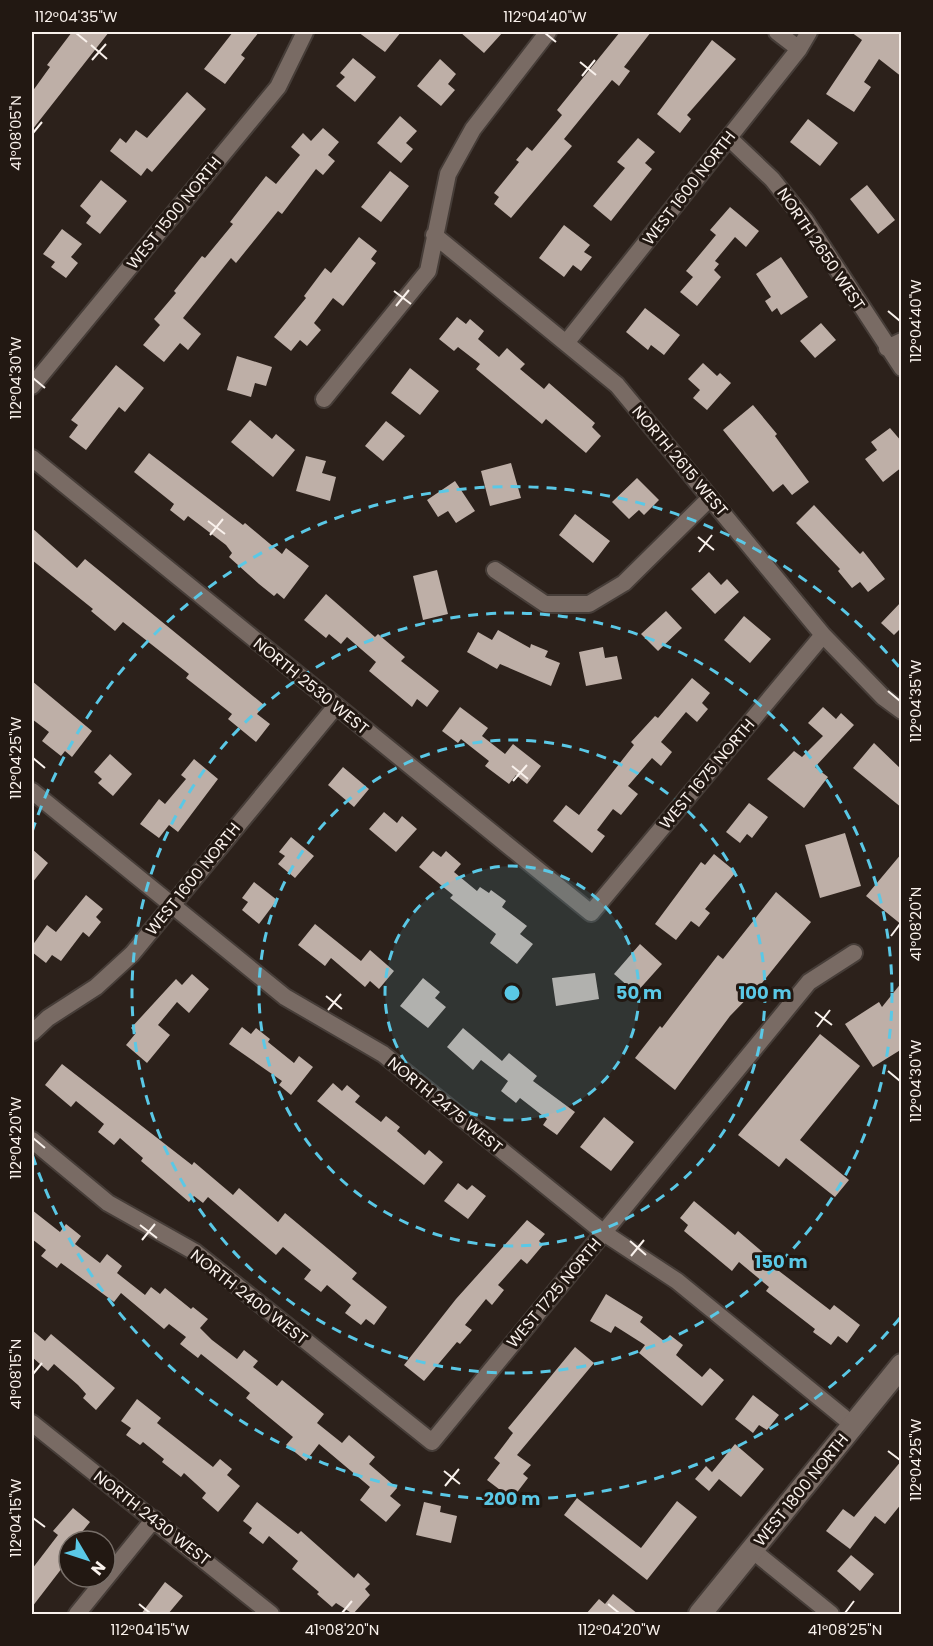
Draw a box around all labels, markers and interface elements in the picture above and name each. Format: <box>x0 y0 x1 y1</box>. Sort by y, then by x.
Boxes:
text: 112°04'35"W <box>35 6 118 27</box>
text: 112°04'40"W <box>503 6 587 27</box>
text: 41°08'05"N <box>5 95 26 171</box>
street label: WEST 1600 NORTH <box>637 126 741 250</box>
street label: WEST 1500 NORTH <box>121 152 227 274</box>
street label: NORTH 2650 WEST <box>771 183 871 315</box>
text: 112°04'40"W <box>905 279 926 363</box>
text: 112°04'30"W <box>5 336 26 419</box>
street label: NORTH 2615 WEST <box>627 401 733 522</box>
street label: NORTH 2530 WEST <box>248 632 374 740</box>
text: 112°04'35"W <box>905 659 926 742</box>
street label: WEST 1675 NORTH <box>654 714 760 834</box>
text: 112°04'25"W <box>5 716 26 799</box>
street label: WEST 1600 NORTH <box>140 818 246 940</box>
text: 41°08'20"N <box>905 887 926 961</box>
text: 50 m <box>616 980 662 1005</box>
text: 100 m <box>738 980 792 1005</box>
centre of rings <box>502 983 522 1003</box>
text: 112°04'30"W <box>905 1039 926 1122</box>
street label: NORTH 2475 WEST <box>383 1051 508 1159</box>
text: 112°04'20"W <box>5 1096 26 1179</box>
street label: WEST 1725 NORTH <box>501 1233 607 1353</box>
street label: NORTH 2400 WEST <box>186 1244 313 1350</box>
text: 150 m <box>754 1249 808 1274</box>
text: 41°08'15"N <box>5 1339 26 1409</box>
text: 112°04'25"W <box>905 1418 926 1501</box>
street label: WEST 1800 NORTH <box>748 1429 854 1551</box>
street label: NORTH 2430 WEST <box>90 1467 214 1569</box>
text: 112°04'15"W <box>5 1478 26 1557</box>
text: 200 m <box>484 1486 540 1511</box>
north arrow <box>57 1529 117 1589</box>
text: 112°04'15"W <box>111 1619 190 1640</box>
text: 41°08'20"N <box>305 1619 379 1640</box>
text: 112°04'20"W <box>578 1619 661 1640</box>
text: 41°08'25"N <box>808 1619 882 1640</box>

